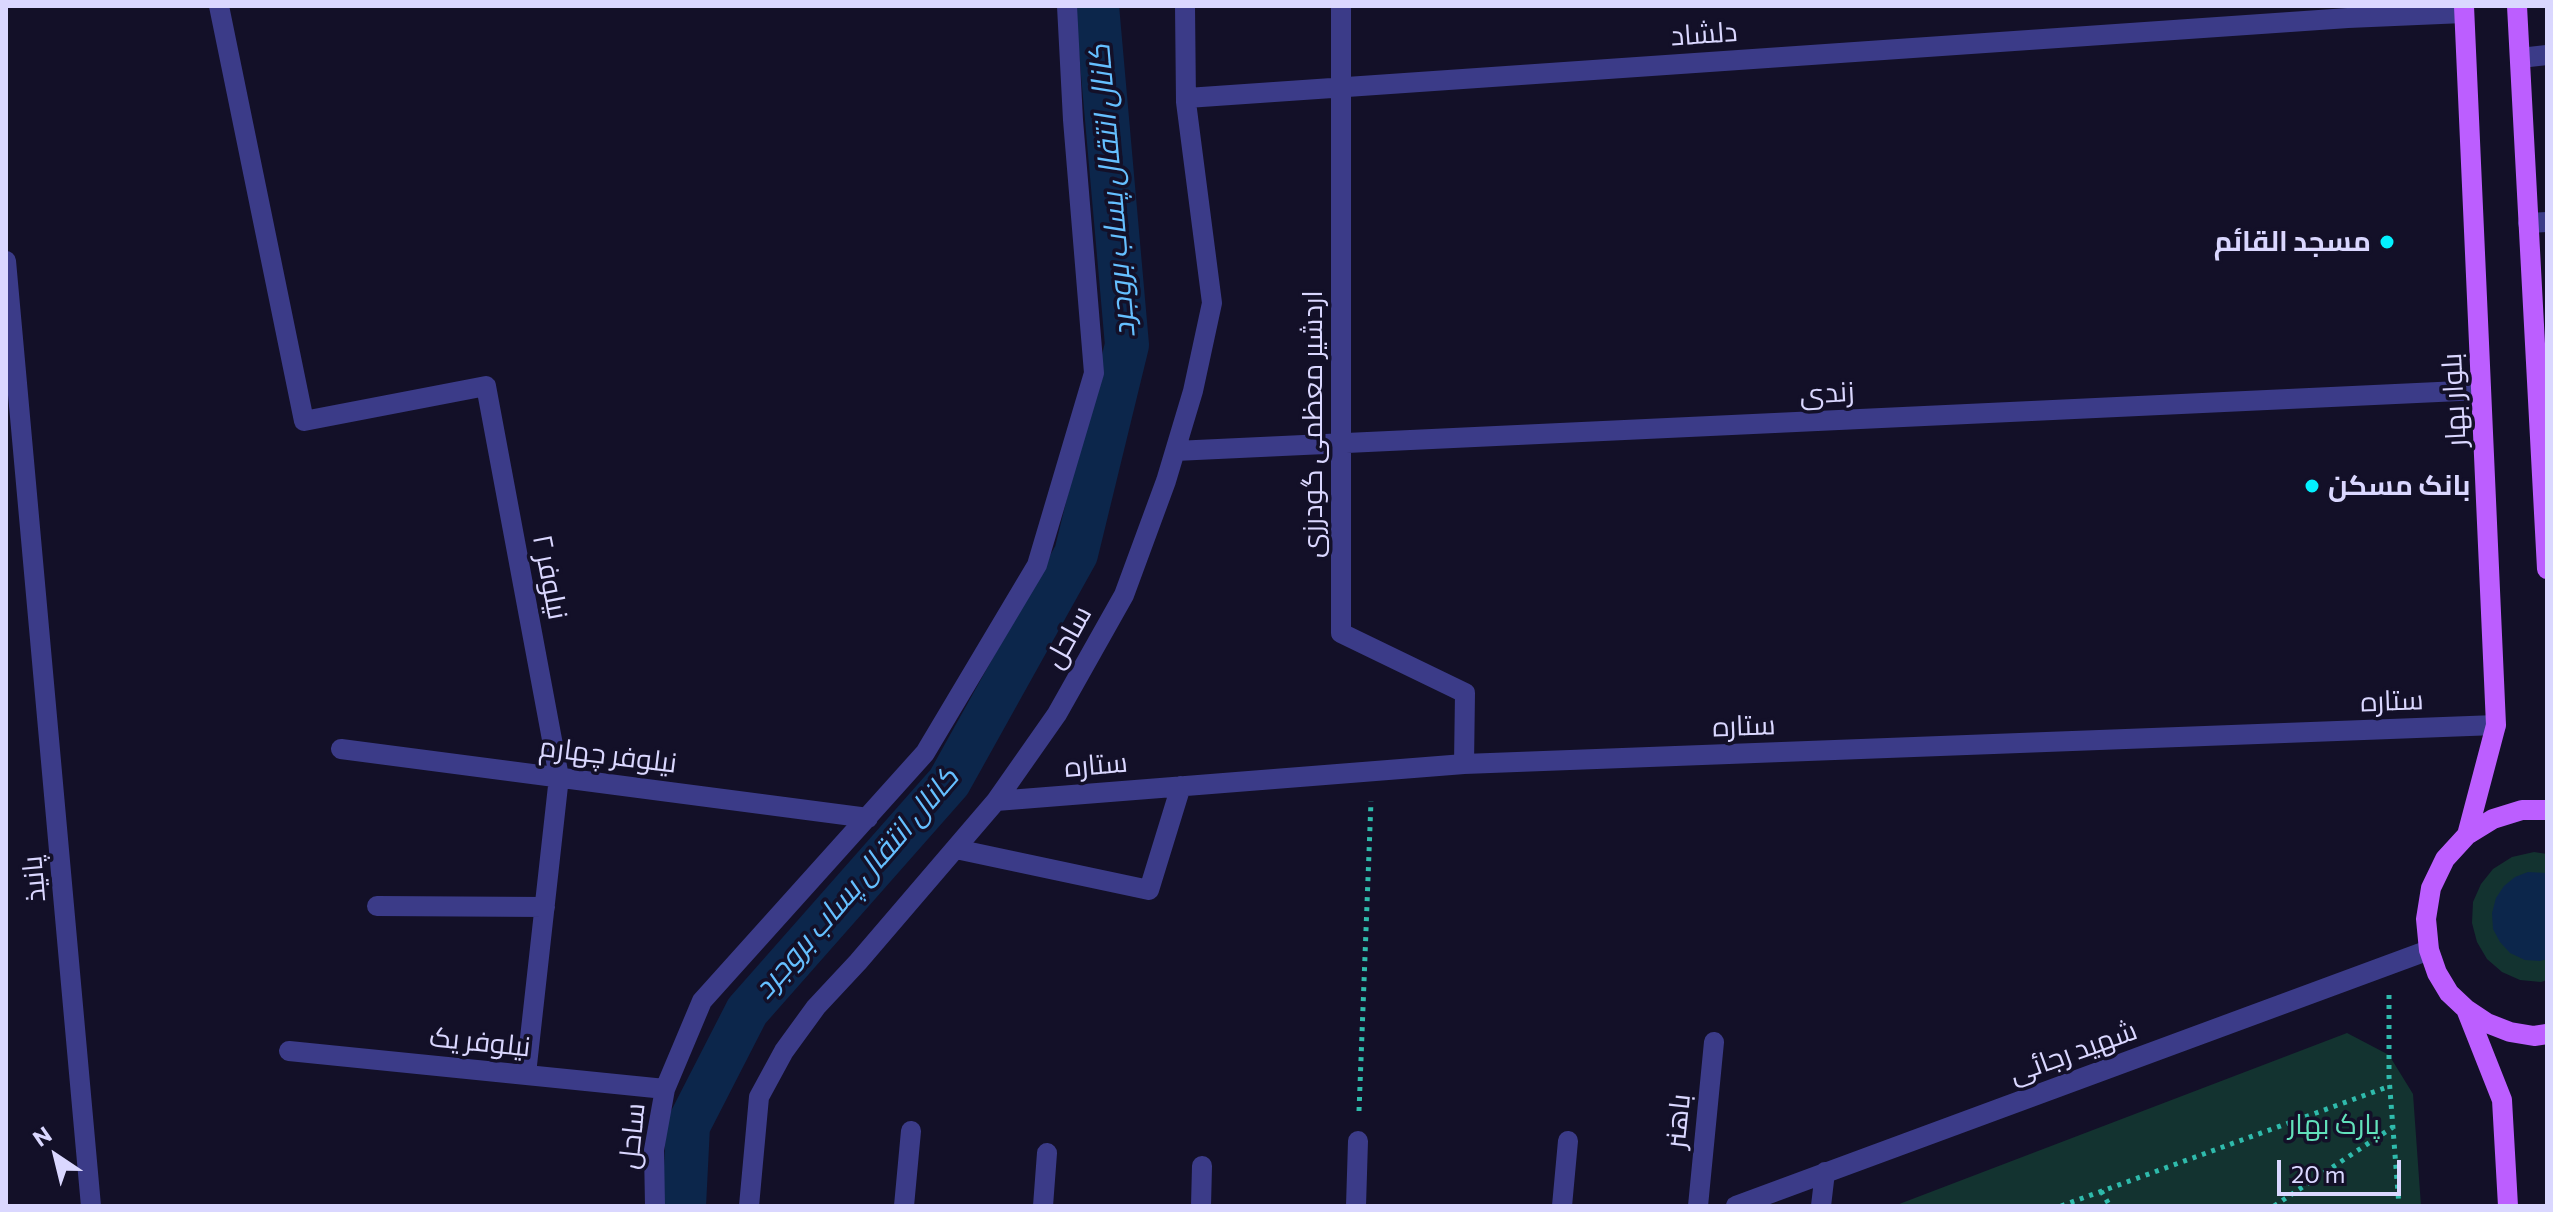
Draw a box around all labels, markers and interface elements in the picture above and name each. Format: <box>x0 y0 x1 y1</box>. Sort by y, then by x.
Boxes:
street label: دلشاد <box>1669 15 1739 53</box>
water label: کانال انتقال پساب بروجرد <box>1081 43 1143 339</box>
place label: مسجد القائم <box>2214 225 2371 259</box>
marker: مسجد القائم <box>2378 233 2396 251</box>
street label: اردشیر معظمی گودرزی <box>1296 290 1330 558</box>
street label: بلوار بهار <box>2435 352 2473 448</box>
street label: زندی <box>1799 375 1855 411</box>
place label: بانک مسکن <box>2328 469 2471 503</box>
marker: بانک مسکن <box>2303 477 2321 495</box>
street label: نیلوفر ۲ <box>525 532 575 622</box>
street label: ساحل <box>1037 600 1099 674</box>
street label: ستاره <box>2360 683 2424 719</box>
street label: ستاره <box>1712 708 1776 744</box>
street label: نیلوفر چهارم <box>537 730 679 780</box>
street label: ستاره <box>1063 746 1129 784</box>
water label: کانال انتقال پساب بروجرد <box>746 760 966 1006</box>
street label: پانیذ <box>15 854 53 904</box>
street label: شهید رجائی <box>2004 1013 2142 1091</box>
street label: نیلوفر یک <box>428 1020 532 1064</box>
street label: باهنر <box>1658 1092 1698 1150</box>
street label: ساحل <box>612 1101 652 1171</box>
park label: پارک بهار <box>2288 1108 2380 1142</box>
north arrow <box>16 1116 96 1196</box>
text: N <box>27 1120 56 1152</box>
scale bar <box>2281 1144 2405 1194</box>
text: 20 m <box>2291 1159 2345 1188</box>

